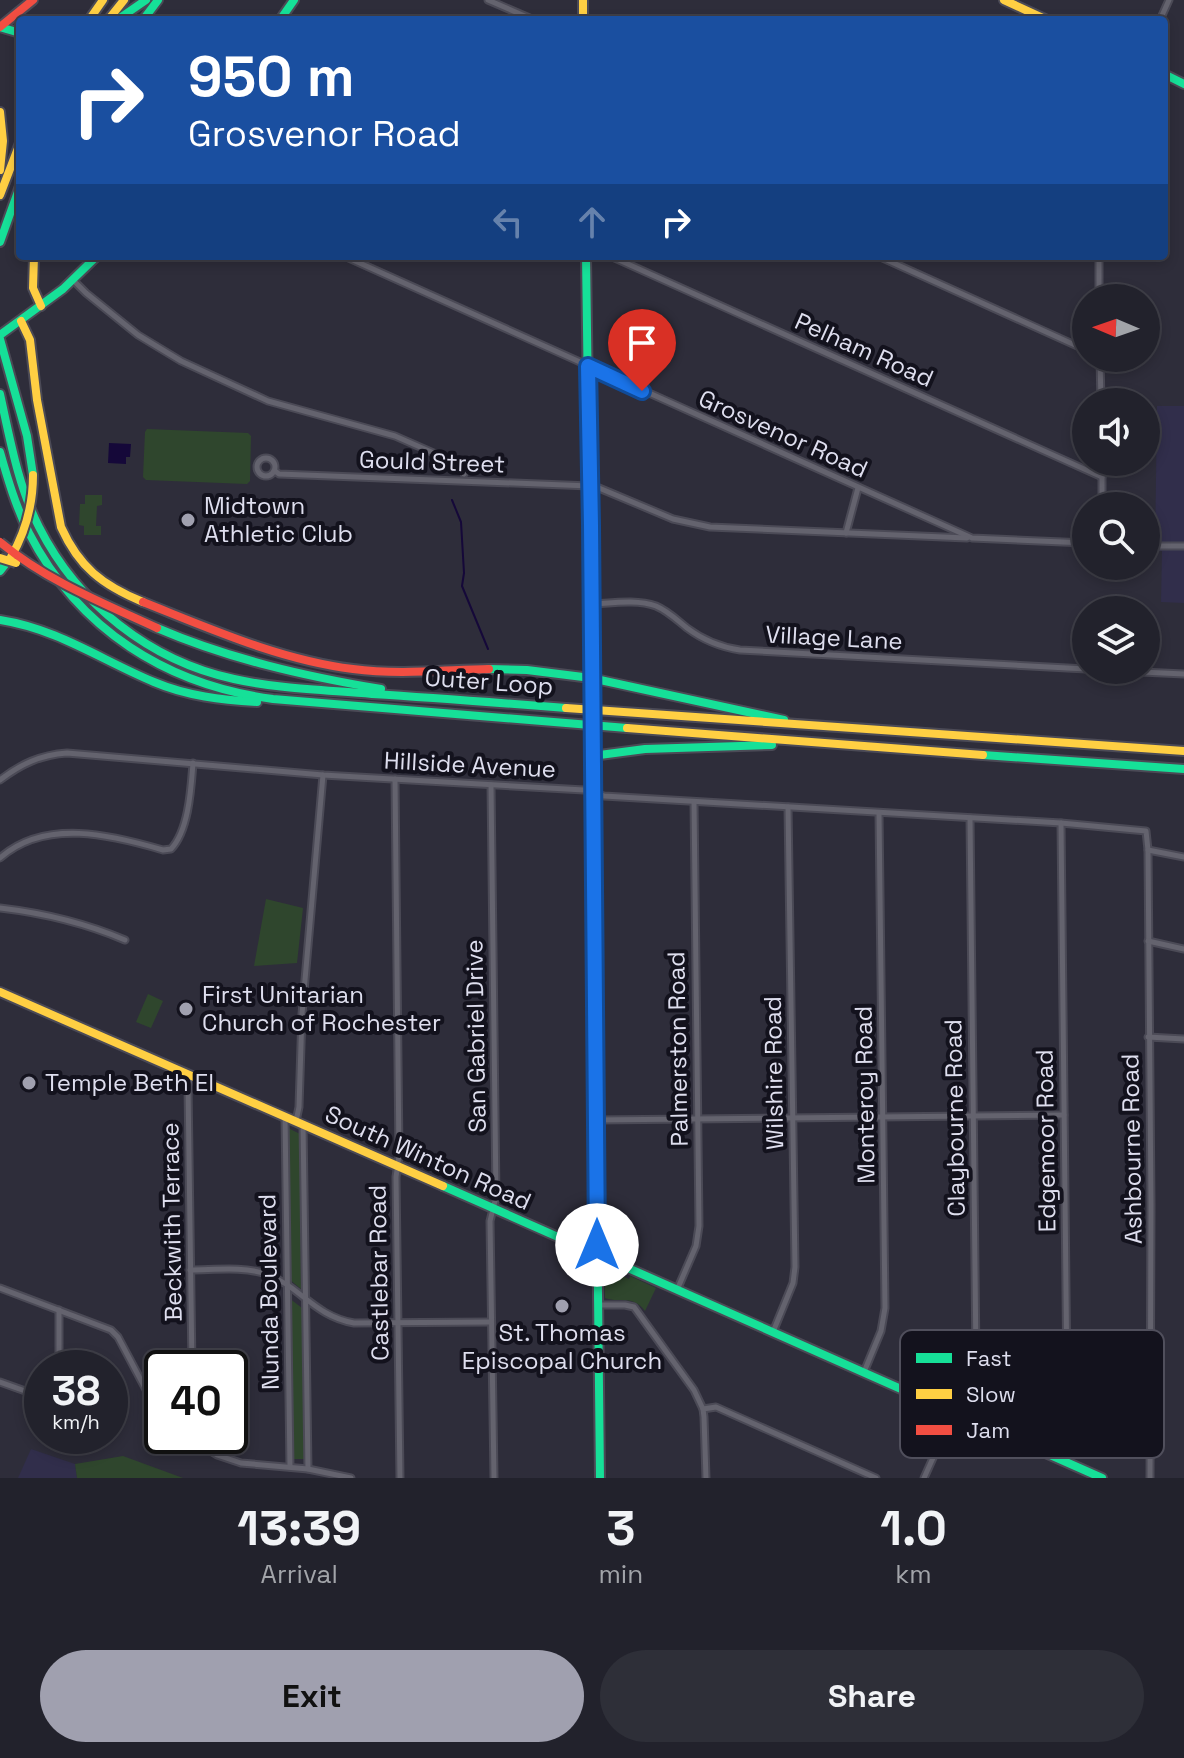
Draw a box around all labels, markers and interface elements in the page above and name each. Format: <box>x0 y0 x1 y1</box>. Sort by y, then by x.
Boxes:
text: 950 m <box>188 41 355 112</box>
icon: right <box>56 48 160 152</box>
text: Grosvenor Road <box>188 111 461 157</box>
icon: left <box>486 200 530 244</box>
icon: ahead <box>570 200 614 244</box>
icon: right <box>654 200 698 244</box>
north arrow <box>1072 284 1160 372</box>
map controls <box>1072 284 1160 684</box>
street label: Pelham Road <box>790 305 938 394</box>
pin <box>608 309 676 391</box>
icon: arrive <box>620 321 664 365</box>
street label: Grosvenor Road <box>694 382 873 485</box>
button: sound <box>1072 388 1160 476</box>
street label: Gould Street <box>358 443 506 480</box>
place label: Midtown Athletic Club <box>204 490 353 549</box>
button: search <box>1072 492 1160 580</box>
marker: Midtown Athletic Club <box>179 511 197 529</box>
button: layers <box>1072 596 1160 684</box>
street label: Village Lane <box>765 618 904 657</box>
street label: Outer Loop <box>424 662 554 701</box>
street label: Hillside Avenue <box>383 745 557 784</box>
street label: San Gabriel Drive <box>458 939 493 1133</box>
street label: Palmerston Road <box>660 951 695 1147</box>
place label: First Unitarian Church of Rochester <box>202 979 441 1038</box>
street label: Wilshire Road <box>757 996 790 1150</box>
marker: First Unitarian Church of Rochester <box>177 1000 195 1018</box>
street label: Monteroy Road <box>847 1006 882 1184</box>
street label: Claybourne Road <box>937 1019 972 1217</box>
street label: Edgemoor Road <box>1028 1049 1063 1233</box>
street label: Ashbourne Road <box>1114 1054 1149 1245</box>
place label: Temple Beth El <box>45 1067 214 1098</box>
marker: Temple Beth El <box>20 1074 38 1092</box>
street label: South Winton Road <box>320 1098 536 1217</box>
street label: Beckwith Terrace <box>154 1122 189 1322</box>
street label: Castlebar Road <box>361 1185 396 1361</box>
street label: Nunda Boulevard <box>251 1194 286 1390</box>
position arrow <box>555 1203 639 1287</box>
marker: St. Thomas Episcopal Church <box>553 1297 571 1315</box>
place label: St. Thomas Episcopal Church <box>462 1317 662 1376</box>
legend <box>900 1330 1164 1458</box>
text: Fast <box>966 1344 1012 1372</box>
speed limit sign: 40 <box>144 1350 248 1454</box>
text: 38 <box>52 1366 100 1417</box>
text: Slow <box>966 1380 1016 1408</box>
text: km/h <box>52 1409 100 1435</box>
text: Jam <box>966 1416 1010 1444</box>
text: 13:39 <box>237 1498 361 1559</box>
text: 3 <box>606 1498 635 1559</box>
text: 1.0 <box>880 1498 947 1559</box>
text: Arrival <box>261 1557 338 1591</box>
text: min <box>598 1557 643 1591</box>
text: km <box>895 1557 932 1591</box>
button: Exit <box>40 1650 584 1742</box>
button: Share <box>600 1650 1144 1742</box>

